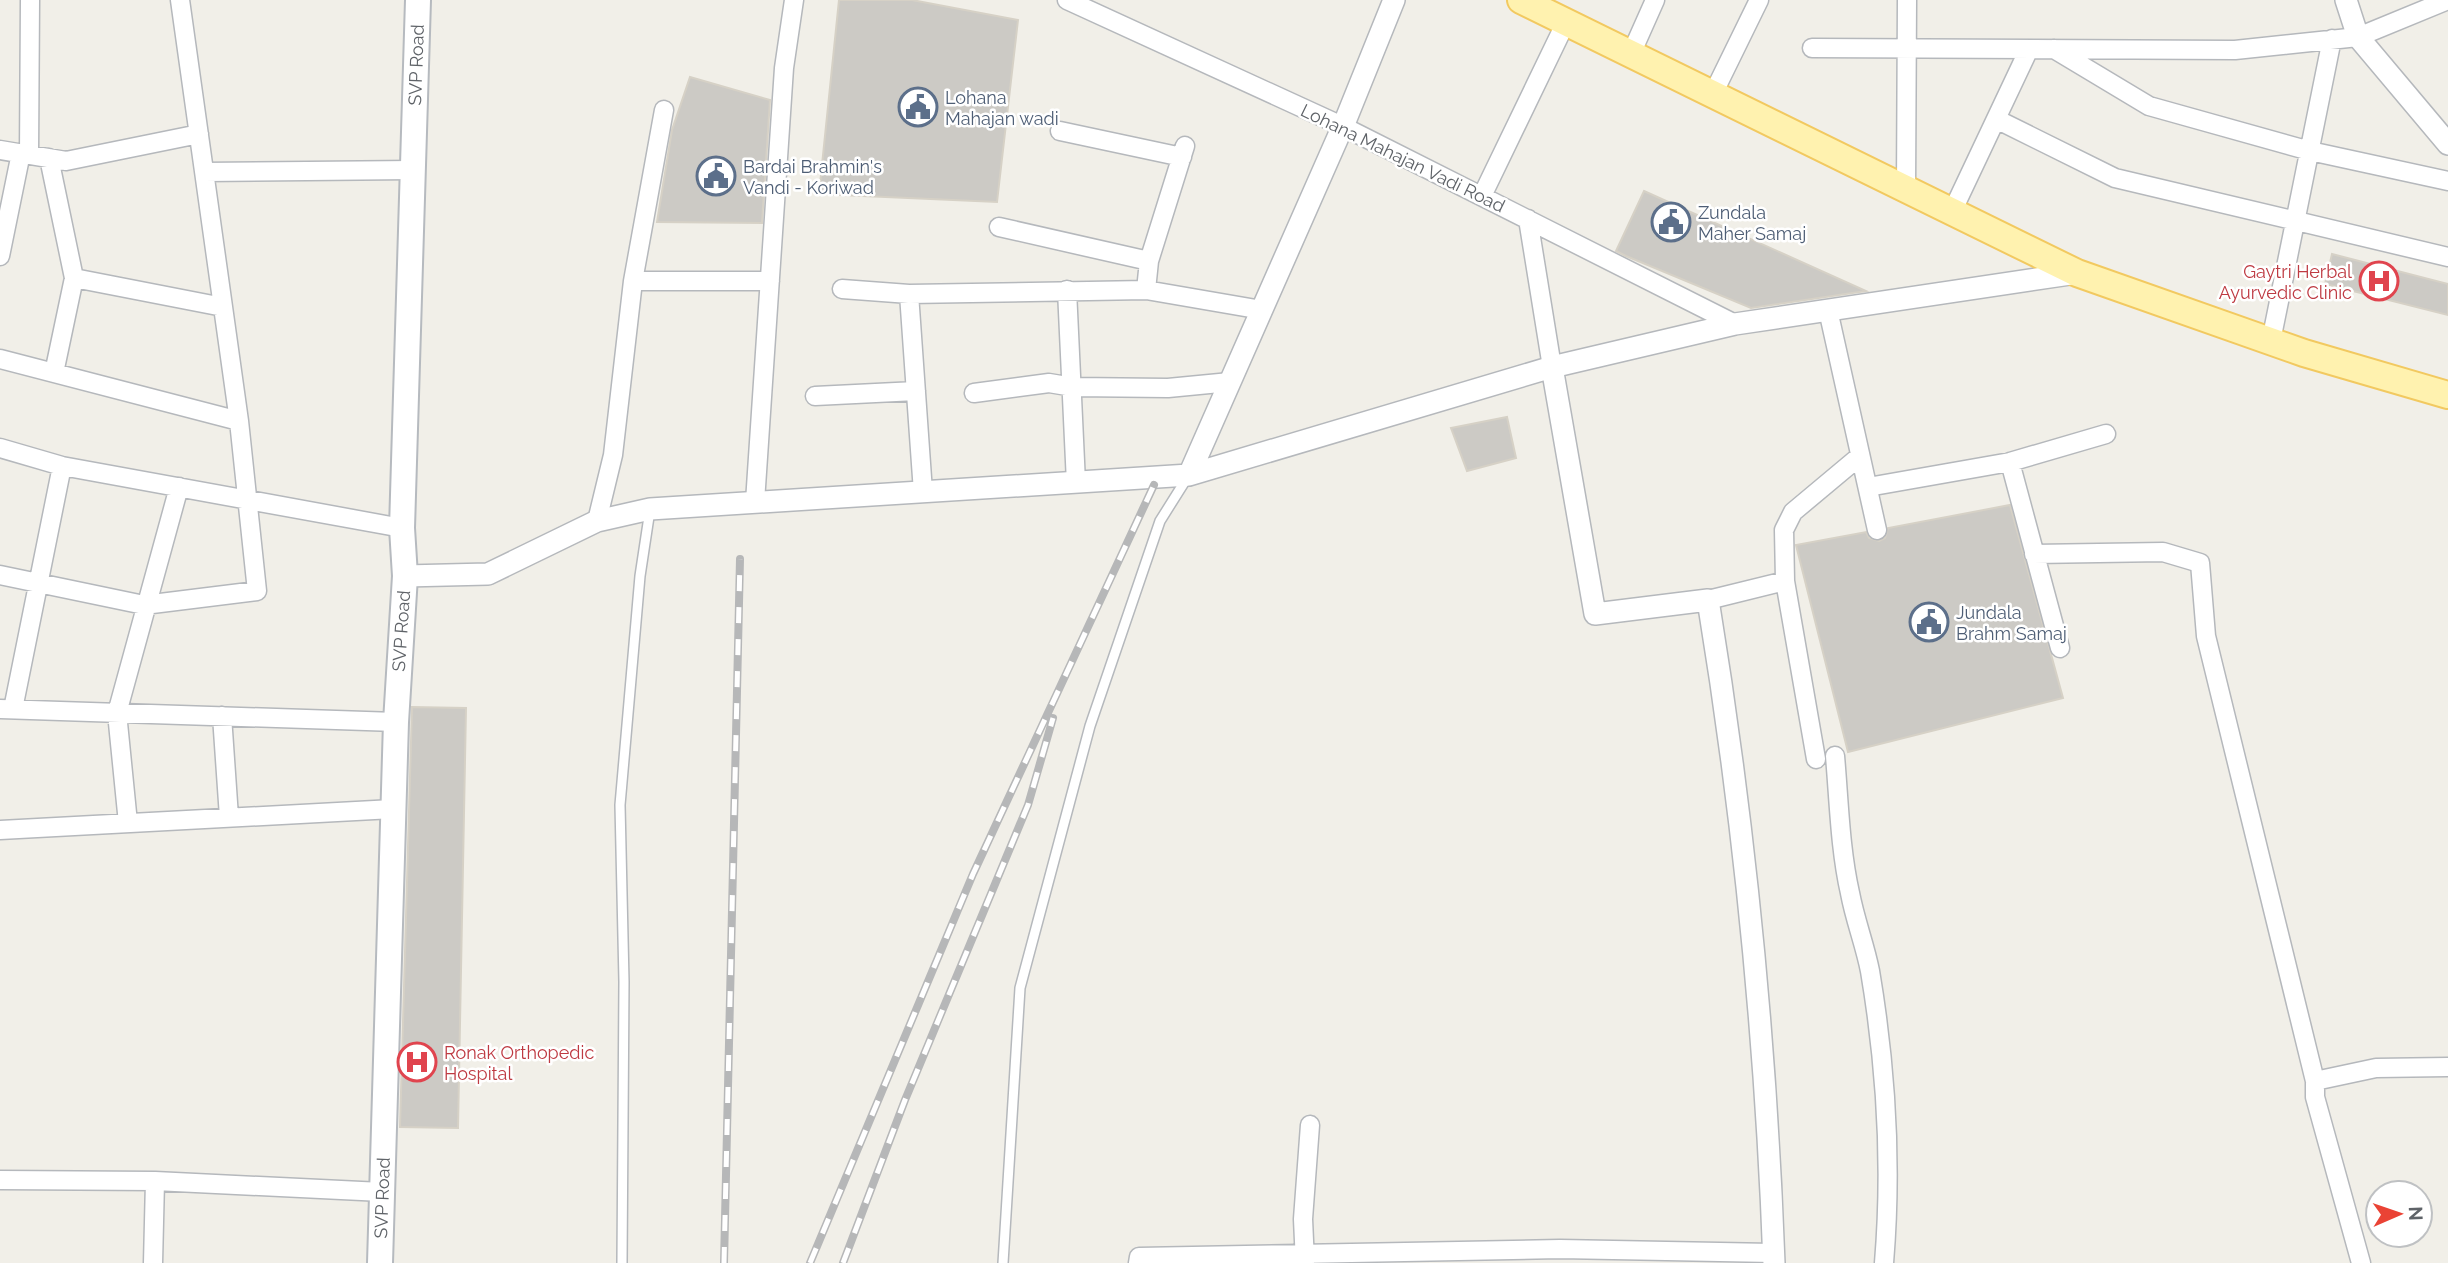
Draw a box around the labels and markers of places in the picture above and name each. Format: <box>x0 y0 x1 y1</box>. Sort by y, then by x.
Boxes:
public building icon: Lohana Mahajan wadi <box>897 86 939 128</box>
place label: Lohana Mahajan wadi <box>945 87 1059 129</box>
public building icon: Bardai Brahmin's Vandi - Koriwad <box>695 155 737 197</box>
place label: Bardai Brahmin's Vandi - Koriwad <box>743 156 882 198</box>
public building icon: Zundala Maher Samaj <box>1650 201 1692 243</box>
place label: Zundala Maher Samaj <box>1698 202 1806 244</box>
hospital icon: Gaytri Herbal Ayurvedic Clinic <box>2358 260 2400 302</box>
place label: Gaytri Herbal Ayurvedic Clinic <box>2219 261 2352 303</box>
public building icon: Jundala Brahm Samaj <box>1908 601 1950 643</box>
place label: Jundala Brahm Samaj <box>1956 602 2067 644</box>
hospital icon: Ronak Orthopedic Hospital <box>396 1041 438 1083</box>
place label: Ronak Orthopedic Hospital <box>444 1042 594 1084</box>

